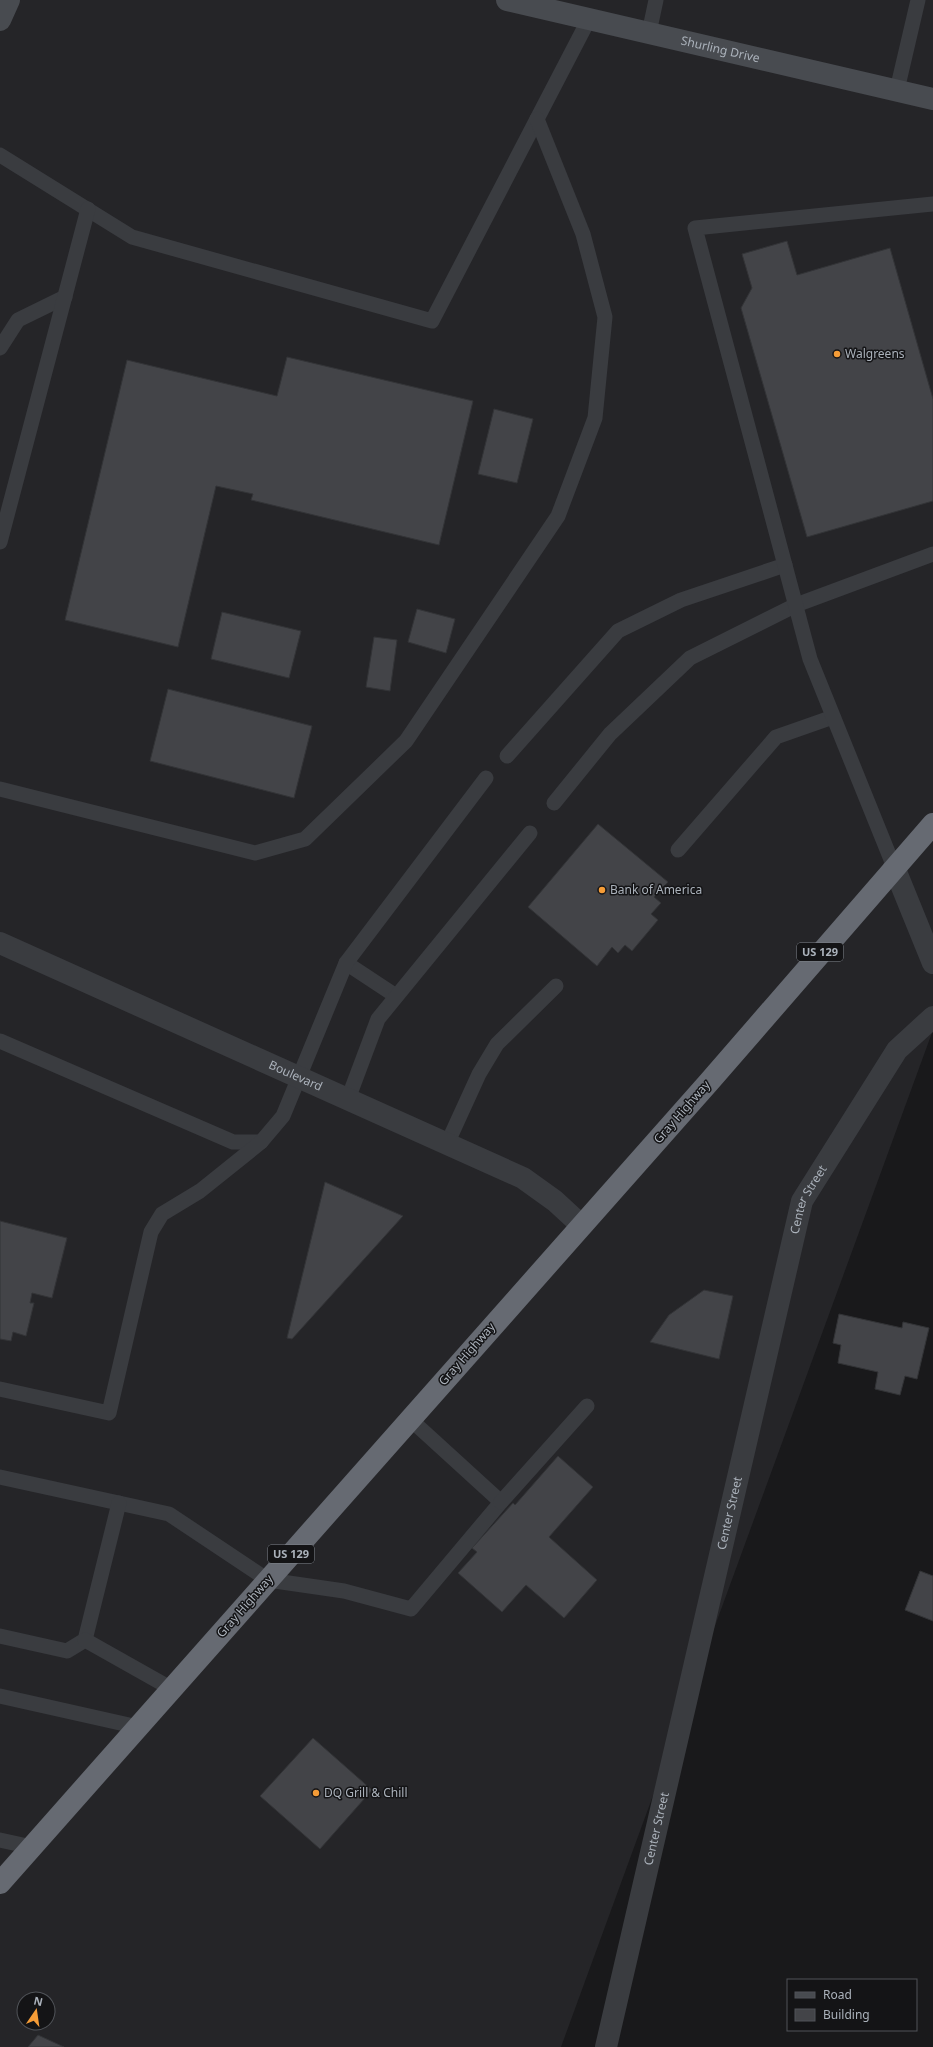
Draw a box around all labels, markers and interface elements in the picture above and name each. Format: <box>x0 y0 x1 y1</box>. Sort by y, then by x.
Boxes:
street label: Shurling Drive <box>679 32 762 67</box>
place label: Walgreens <box>845 345 905 362</box>
marker: Walgreens <box>832 349 842 359</box>
place label: Bank of America <box>610 881 702 898</box>
marker: Bank of America <box>597 885 607 895</box>
road number: US 129 <box>797 943 843 961</box>
street label: Boulevard <box>266 1056 325 1095</box>
street label: Gray Highway <box>649 1076 714 1147</box>
street label: Center Street <box>786 1161 831 1236</box>
street label: Gray Highway <box>434 1318 499 1389</box>
street label: Center Street <box>712 1474 746 1551</box>
road number: US 129 <box>268 1545 314 1563</box>
street label: Gray Highway <box>212 1570 277 1641</box>
place label: DQ Grill & Chill <box>324 1784 408 1801</box>
marker: DQ Grill & Chill <box>311 1788 321 1798</box>
street label: Center Street <box>639 1790 673 1867</box>
legend <box>787 1979 917 2031</box>
text: Road <box>823 1986 852 2003</box>
north arrow <box>16 1991 56 2031</box>
text: N <box>32 1992 44 2009</box>
text: Building <box>823 2006 870 2023</box>

